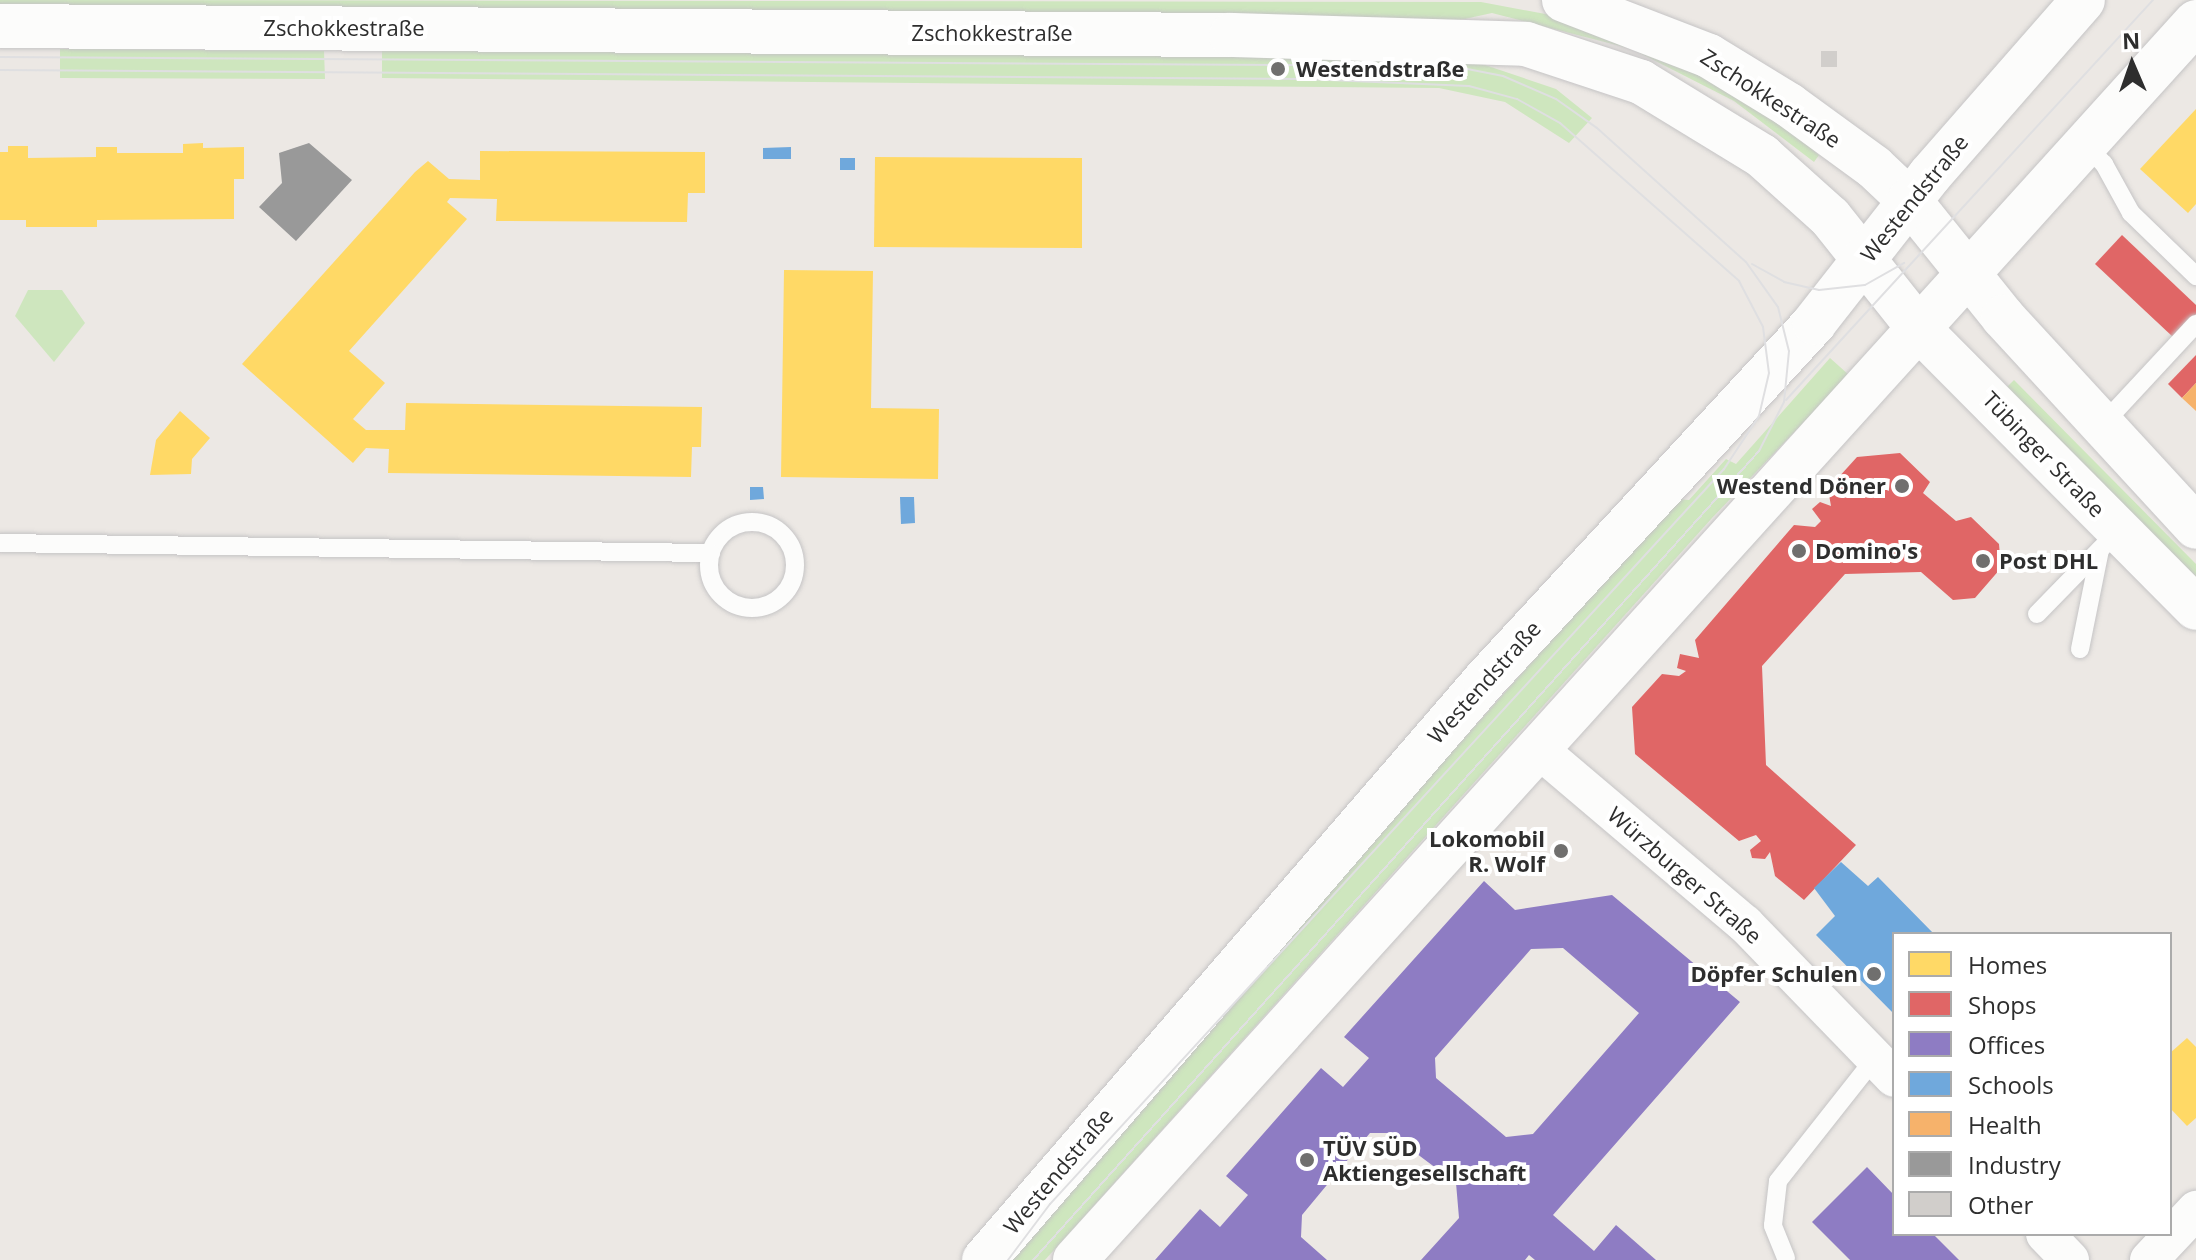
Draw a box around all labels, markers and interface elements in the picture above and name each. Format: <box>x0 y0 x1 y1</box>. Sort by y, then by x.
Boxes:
street label: Zschokkestraße <box>263 15 425 41</box>
street label: Zschokkestraße <box>911 20 1073 46</box>
north arrow <box>2092 24 2172 104</box>
text: N <box>2122 25 2141 55</box>
street label: Zschokkestraße <box>1696 43 1846 153</box>
place label: Westendstraße <box>1296 56 1465 82</box>
marker: Westendstraße <box>1267 58 1289 80</box>
street label: Westendstraße <box>1855 129 1973 267</box>
street label: Tübinger Straße <box>1977 386 2111 522</box>
place label: Westend Döner <box>1717 473 1886 499</box>
marker: Westend Döner <box>1893 477 1911 495</box>
place label: Domino's <box>1815 538 1918 564</box>
marker: Domino's <box>1790 542 1808 560</box>
place label: Post DHL <box>1999 548 2098 574</box>
marker: Post DHL <box>1974 552 1992 570</box>
street label: Westendstraße <box>1422 615 1546 749</box>
street label: Würzburger Straße <box>1603 801 1767 949</box>
place label: Lokomobil R. Wolf <box>1429 825 1545 876</box>
marker: Lokomobil R. Wolf <box>1552 842 1570 860</box>
legend <box>1892 932 2172 1236</box>
text: Homes <box>1968 948 2047 981</box>
place label: Döpfer Schulen <box>1690 961 1858 987</box>
marker: Döpfer Schulen <box>1865 965 1883 983</box>
text: Shops <box>1968 988 2036 1021</box>
text: Offices <box>1968 1028 2045 1061</box>
text: Schools <box>1968 1068 2054 1101</box>
street label: Westendstraße <box>998 1103 1118 1239</box>
text: Health <box>1968 1108 2042 1141</box>
place label: TÜV SÜD Aktiengesellschaft <box>1323 1134 1526 1186</box>
text: Industry <box>1968 1148 2061 1181</box>
marker: TÜV SÜD Aktiengesellschaft <box>1298 1151 1316 1169</box>
text: Other <box>1968 1188 2033 1221</box>

